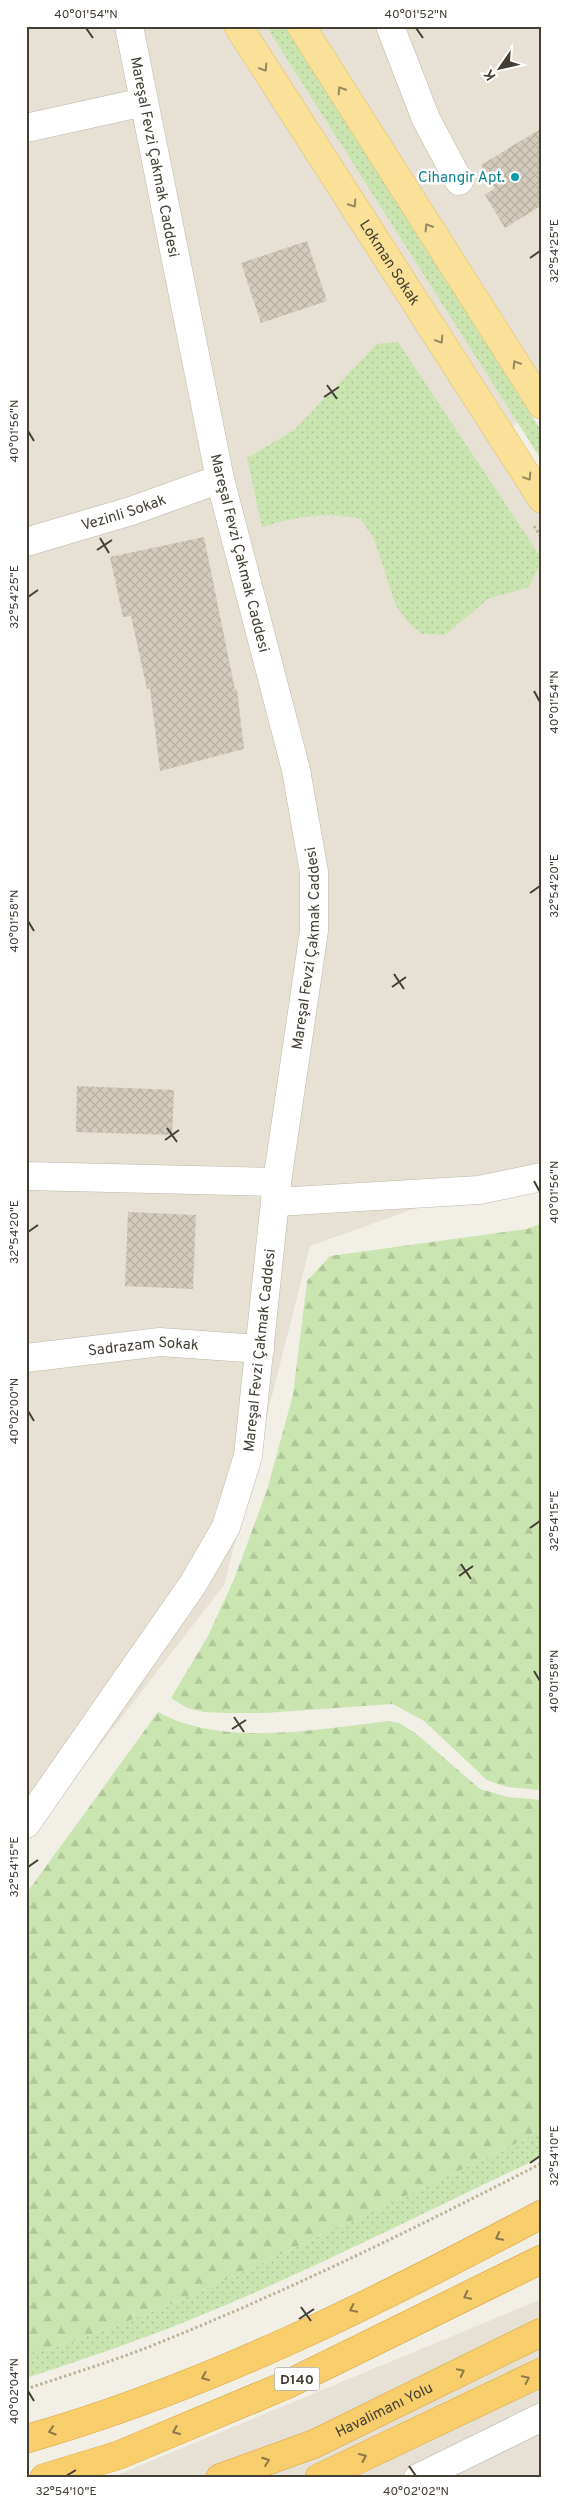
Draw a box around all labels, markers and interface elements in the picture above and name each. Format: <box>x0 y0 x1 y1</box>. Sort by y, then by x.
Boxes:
text: 40°01'54"N <box>54 7 118 23</box>
text: 40°01'52"N <box>385 7 447 23</box>
north arrow <box>476 42 526 92</box>
street label: Mareşal Fevzi Çakmak Caddesi <box>125 55 182 259</box>
one-way arrow <box>258 62 267 71</box>
text: K <box>481 66 500 83</box>
one-way arrow <box>338 86 348 95</box>
place label: Cihangir Apt. <box>418 169 505 188</box>
marker: Cihangir Apt. <box>509 171 521 183</box>
one-way arrow <box>347 198 356 207</box>
street label: Lokman Sokak <box>354 217 423 310</box>
text: 32°54'25"E <box>547 219 563 283</box>
one-way arrow <box>425 223 435 232</box>
one-way arrow <box>434 335 444 344</box>
one-way arrow <box>512 360 522 369</box>
text: 40°01'56"N <box>7 400 23 462</box>
street label: Mareşal Fevzi Çakmak Caddesi <box>205 452 272 655</box>
one-way arrow <box>521 472 531 481</box>
street label: Vezinli Sokak <box>79 491 169 536</box>
text: 32°54'25"E <box>7 565 23 629</box>
text: 40°01'54"N <box>547 670 563 734</box>
street label: Mareşal Fevzi Çakmak Caddesi <box>289 845 325 1051</box>
text: 32°54'20"E <box>547 854 563 918</box>
text: 40°01'58"N <box>7 890 23 952</box>
text: 40°01'56"N <box>547 1161 563 1223</box>
text: 32°54'20"E <box>7 1200 23 1264</box>
street label: Mareşal Fevzi Çakmak Caddesi <box>240 1248 281 1453</box>
street label: Sadrazam Sokak <box>87 1334 199 1362</box>
text: 40°02'00"N <box>7 1378 23 1444</box>
text: 32°54'15"E <box>547 1491 563 1551</box>
text: 40°01'58"N <box>547 1650 563 1712</box>
text: 32°54'15"E <box>7 1837 23 1897</box>
text: 32°54'10"E <box>547 2125 563 2187</box>
one-way arrow <box>495 2231 504 2241</box>
one-way arrow <box>463 2290 472 2300</box>
one-way arrow <box>349 2303 358 2313</box>
text: 40°02'04"N <box>7 2358 23 2424</box>
one-way arrow <box>456 2367 465 2378</box>
road number: D140 <box>274 2368 320 2390</box>
one-way arrow <box>201 2370 210 2381</box>
one-way arrow <box>521 2375 530 2386</box>
street label: Havalimanı Yolu <box>333 2379 437 2443</box>
one-way arrow <box>172 2424 181 2435</box>
one-way arrow <box>49 2426 57 2436</box>
one-way arrow <box>358 2453 367 2463</box>
one-way arrow <box>261 2457 269 2467</box>
text: 32°54'10"E <box>35 2484 97 2500</box>
text: 40°02'02"N <box>383 2484 449 2500</box>

